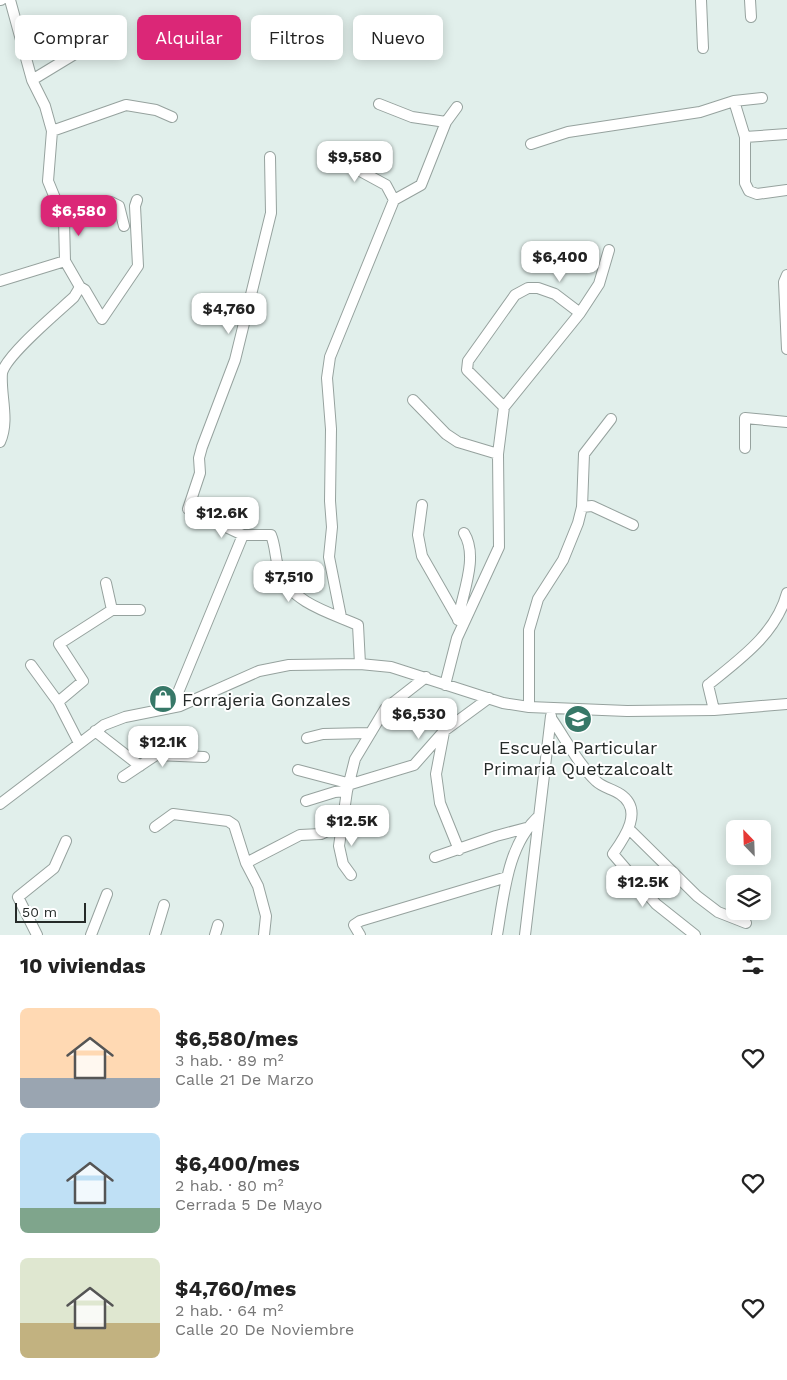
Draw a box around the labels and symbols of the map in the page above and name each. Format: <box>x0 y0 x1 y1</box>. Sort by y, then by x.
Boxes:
pin: $9,580 <box>314 140 396 183</box>
pin: $6,580 <box>38 194 120 237</box>
pin: $6,400 <box>519 240 601 283</box>
pin: $4,760 <box>188 292 270 335</box>
pin: $12.6K <box>181 496 263 539</box>
pin: $7,510 <box>248 560 330 603</box>
shop icon: Forrajeria Gonzales <box>148 684 178 714</box>
place label: Forrajeria Gonzales <box>182 689 351 710</box>
pin: $6,530 <box>378 698 460 740</box>
school or university icon: Escuela Particular Primaria Quetzalcoalt <box>563 704 593 734</box>
pin: $12.1K <box>122 726 204 768</box>
place label: Escuela Particular Primaria Quetzalcoalt <box>483 737 673 779</box>
pin: $12.5K <box>311 804 393 847</box>
north arrow <box>726 820 771 865</box>
pin: $12.5K <box>602 866 684 908</box>
scale bar <box>15 900 86 923</box>

